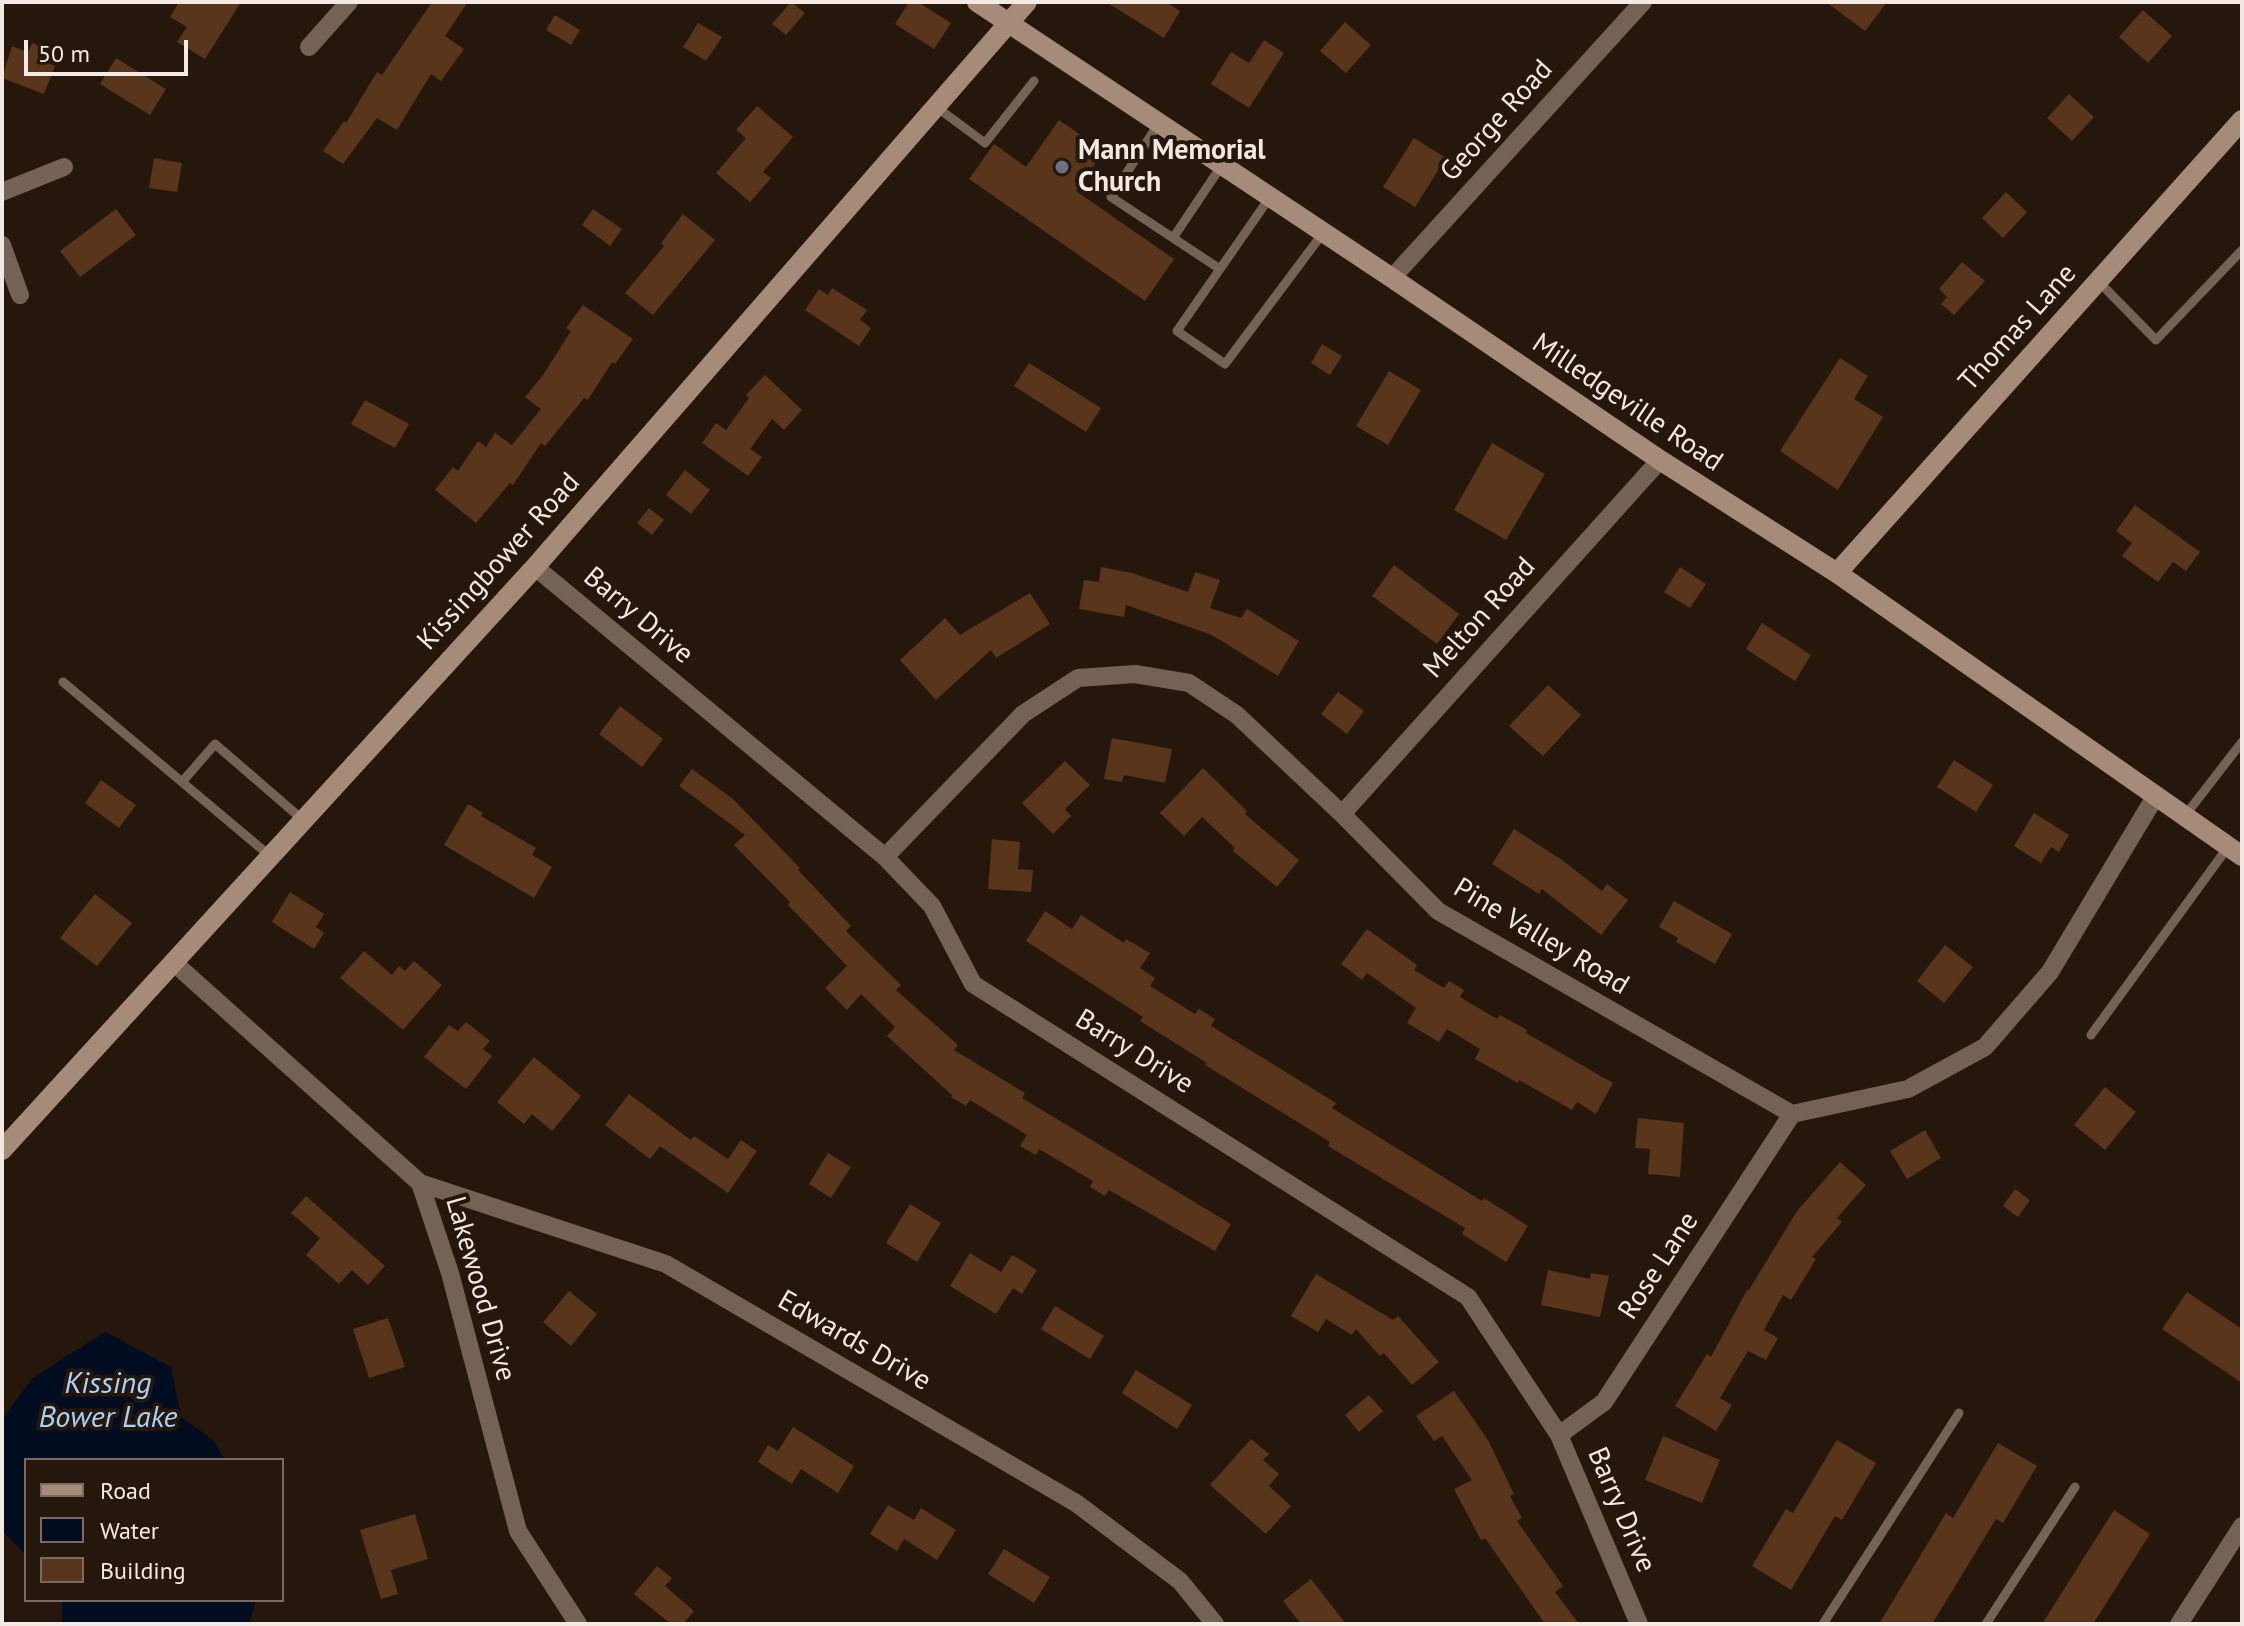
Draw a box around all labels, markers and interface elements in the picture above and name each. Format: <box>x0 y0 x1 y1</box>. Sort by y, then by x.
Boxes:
scale bar <box>28 24 192 74</box>
text: 50 m <box>38 38 90 69</box>
street label: George Road <box>1434 53 1560 189</box>
place label: Mann Memorial Church <box>1078 134 1266 200</box>
marker: Mann Memorial Church <box>1053 158 1071 176</box>
street label: Thomas Lane <box>1952 258 2084 398</box>
street label: Milledgeville Road <box>1525 327 1729 479</box>
street label: Kissingbower Road <box>411 467 587 657</box>
street label: Melton Road <box>1417 551 1543 685</box>
street label: Barry Drive <box>576 561 700 671</box>
street label: Pine Valley Road <box>1447 872 1635 1002</box>
street label: Barry Drive <box>1069 1003 1199 1101</box>
street label: Lakewood Drive <box>438 1193 522 1385</box>
street label: Rose Lane <box>1612 1206 1706 1326</box>
street label: Edwards Drive <box>771 1284 937 1398</box>
water label: Kissing Bower Lake <box>39 1366 177 1436</box>
street label: Barry Drive <box>1580 1442 1662 1578</box>
legend <box>24 1458 284 1602</box>
text: Road <box>100 1475 151 1506</box>
text: Water <box>100 1515 159 1546</box>
text: Building <box>100 1555 186 1586</box>

